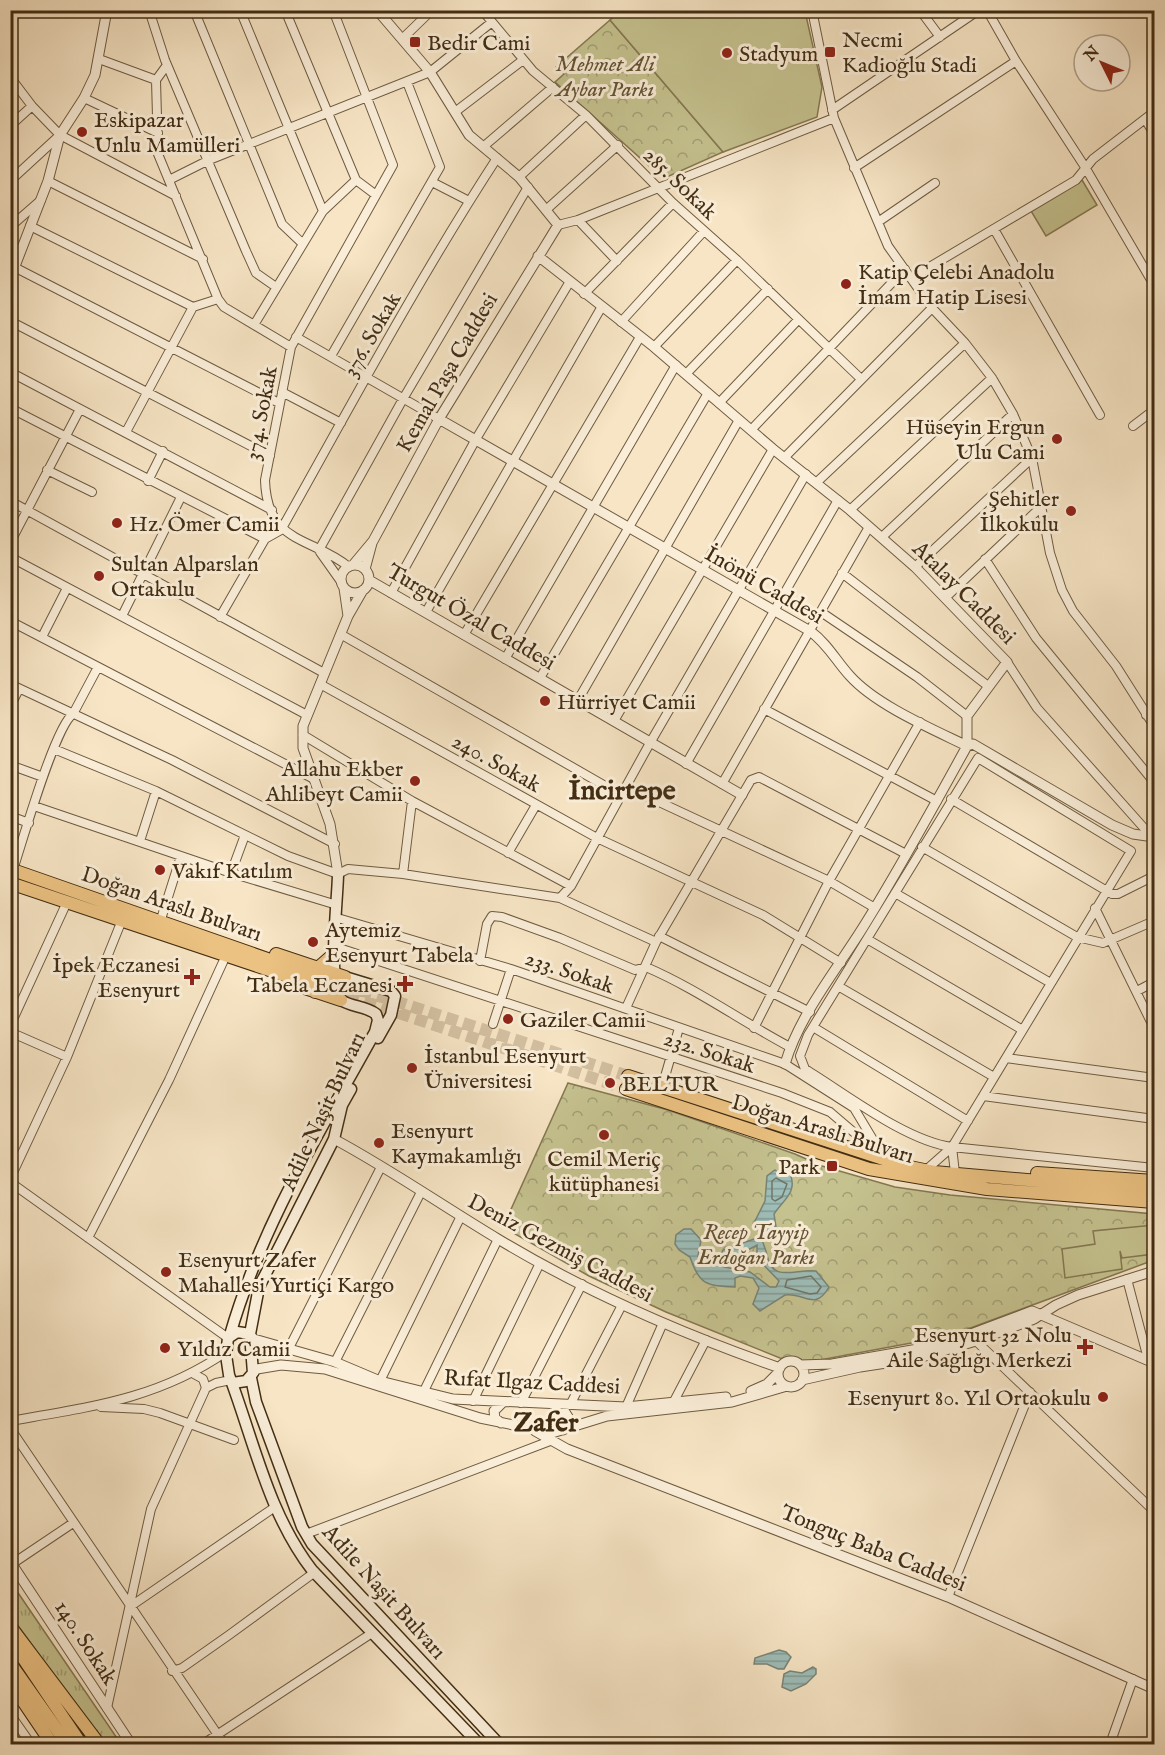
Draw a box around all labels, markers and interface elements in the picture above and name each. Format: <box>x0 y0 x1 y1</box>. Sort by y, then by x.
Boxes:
place label: Necmi Kadioğlu Stadi <box>842 27 977 80</box>
place label: Bedir Cami <box>427 30 530 58</box>
north arrow <box>1072 33 1132 93</box>
marker: Bedir Cami <box>408 35 422 49</box>
place label: Stadyum <box>739 41 818 69</box>
text: N <box>1080 42 1105 67</box>
marker: Necmi Kadioğlu Stadi <box>823 45 837 59</box>
marker: Stadyum <box>720 46 734 60</box>
park label: Mehmet Ali Aybar Parkı <box>554 51 656 104</box>
place label: Eskipazar Unlu Mamülleri <box>94 107 240 160</box>
marker: Eskipazar Unlu Mamülleri <box>75 125 89 139</box>
street label: 285. Sokak <box>637 142 723 227</box>
place label: Katip Çelebi Anadolu İmam Hatip Lisesi <box>858 259 1055 312</box>
marker: Katip Çelebi Anadolu İmam Hatip Lisesi <box>839 277 853 291</box>
street label: 376. Sokak <box>337 287 408 382</box>
street label: Kemal Paşa Caddesi <box>391 288 505 458</box>
street label: 374. Sokak <box>239 364 285 463</box>
place label: Hüseyin Ergun Ulu Cami <box>906 414 1045 467</box>
marker: Hüseyin Ergun Ulu Cami <box>1050 432 1064 446</box>
place label: Şehitler İlkokulu <box>980 486 1059 539</box>
marker: Şehitler İlkokulu <box>1064 504 1078 518</box>
place label: Hz. Ömer Camii <box>129 511 280 539</box>
marker: Hz. Ömer Camii <box>110 516 124 530</box>
street label: Atalay Caddesi <box>905 535 1021 651</box>
street label: İnönü Caddesi <box>699 540 829 631</box>
place label: Sultan Alparslan Ortakulu <box>111 551 259 604</box>
street label: Turgut Özal Caddesi <box>382 558 561 678</box>
marker: Sultan Alparslan Ortakulu <box>92 569 106 583</box>
place label: Hürriyet Camii <box>557 689 696 717</box>
marker: Hürriyet Camii <box>538 694 552 708</box>
street label: 240. Sokak <box>447 728 546 800</box>
place label: Allahu Ekber Ahlibeyt Camii <box>265 756 403 809</box>
district label: İncirtepe <box>568 773 676 809</box>
marker: Allahu Ekber Ahlibeyt Camii <box>408 774 422 788</box>
place label: Vakıf Katılım <box>171 858 293 886</box>
street label: Doğan Araslı Bulvarı <box>77 861 265 949</box>
marker: Vakıf Katılım <box>153 863 167 877</box>
place label: Aytemiz Esenyurt Tabela <box>324 917 474 970</box>
marker: Aytemiz Esenyurt Tabela <box>306 935 320 949</box>
street label: 233. Sokak <box>521 945 618 1001</box>
place label: İpek Eczanesi Esenyurt <box>52 952 180 1005</box>
marker: İpek Eczanesi Esenyurt <box>185 970 199 984</box>
place label: Tabela Eczanesi <box>247 972 393 1000</box>
marker: Tabela Eczanesi <box>398 977 412 991</box>
place label: Gaziler Camii <box>520 1007 646 1035</box>
marker: Gaziler Camii <box>501 1012 515 1026</box>
street label: 232. Sokak <box>660 1025 759 1081</box>
street label: Adile Naşit Bulvarı <box>274 1028 373 1197</box>
place label: İstanbul Esenyurt Üniversitesi <box>424 1043 587 1096</box>
marker: İstanbul Esenyurt Üniversitesi <box>405 1061 419 1075</box>
place label: BELTUR <box>622 1071 719 1099</box>
marker: BELTUR <box>603 1076 617 1090</box>
street label: Doğan Araslı Bulvarı <box>728 1089 917 1171</box>
place label: Esenyurt Kaymakamlığı <box>391 1118 522 1171</box>
marker: Cemil Meriç kütüphanesi <box>597 1128 611 1142</box>
marker: Esenyurt Kaymakamlığı <box>372 1136 386 1150</box>
place label: Cemil Meriç kütüphanesi <box>547 1146 661 1199</box>
place label: Park <box>778 1154 820 1182</box>
marker: Park <box>825 1159 839 1173</box>
street label: Deniz Gezmiş Caddesi <box>463 1188 658 1310</box>
park label: Recep Tayyip Erdoğan Parkı <box>696 1219 815 1272</box>
place label: Esenyurt Zafer Mahallesi Yurtiçi Kargo <box>178 1247 394 1300</box>
marker: Esenyurt Zafer Mahallesi Yurtiçi Kargo <box>159 1265 173 1279</box>
place label: Esenyurt 32 Nolu Aile Sağlığı Merkezi <box>886 1322 1072 1375</box>
place label: Yıldız Camii <box>177 1336 290 1364</box>
marker: Esenyurt 32 Nolu Aile Sağlığı Merkezi <box>1076 1338 1094 1356</box>
marker: Yıldız Camii <box>158 1341 172 1355</box>
street label: Rıfat Ilgaz Caddesi <box>443 1364 621 1402</box>
place label: Esenyurt 80. Yıl Ortaokulu <box>847 1385 1091 1413</box>
marker: Esenyurt 80. Yıl Ortaokulu <box>1096 1390 1110 1404</box>
district label: Zafer <box>514 1406 579 1441</box>
street label: Tonguç Baba Caddesi <box>776 1499 970 1599</box>
street label: Adile Naşit Bulvarı <box>315 1518 452 1666</box>
street label: 140. Sokak <box>48 1595 123 1691</box>

